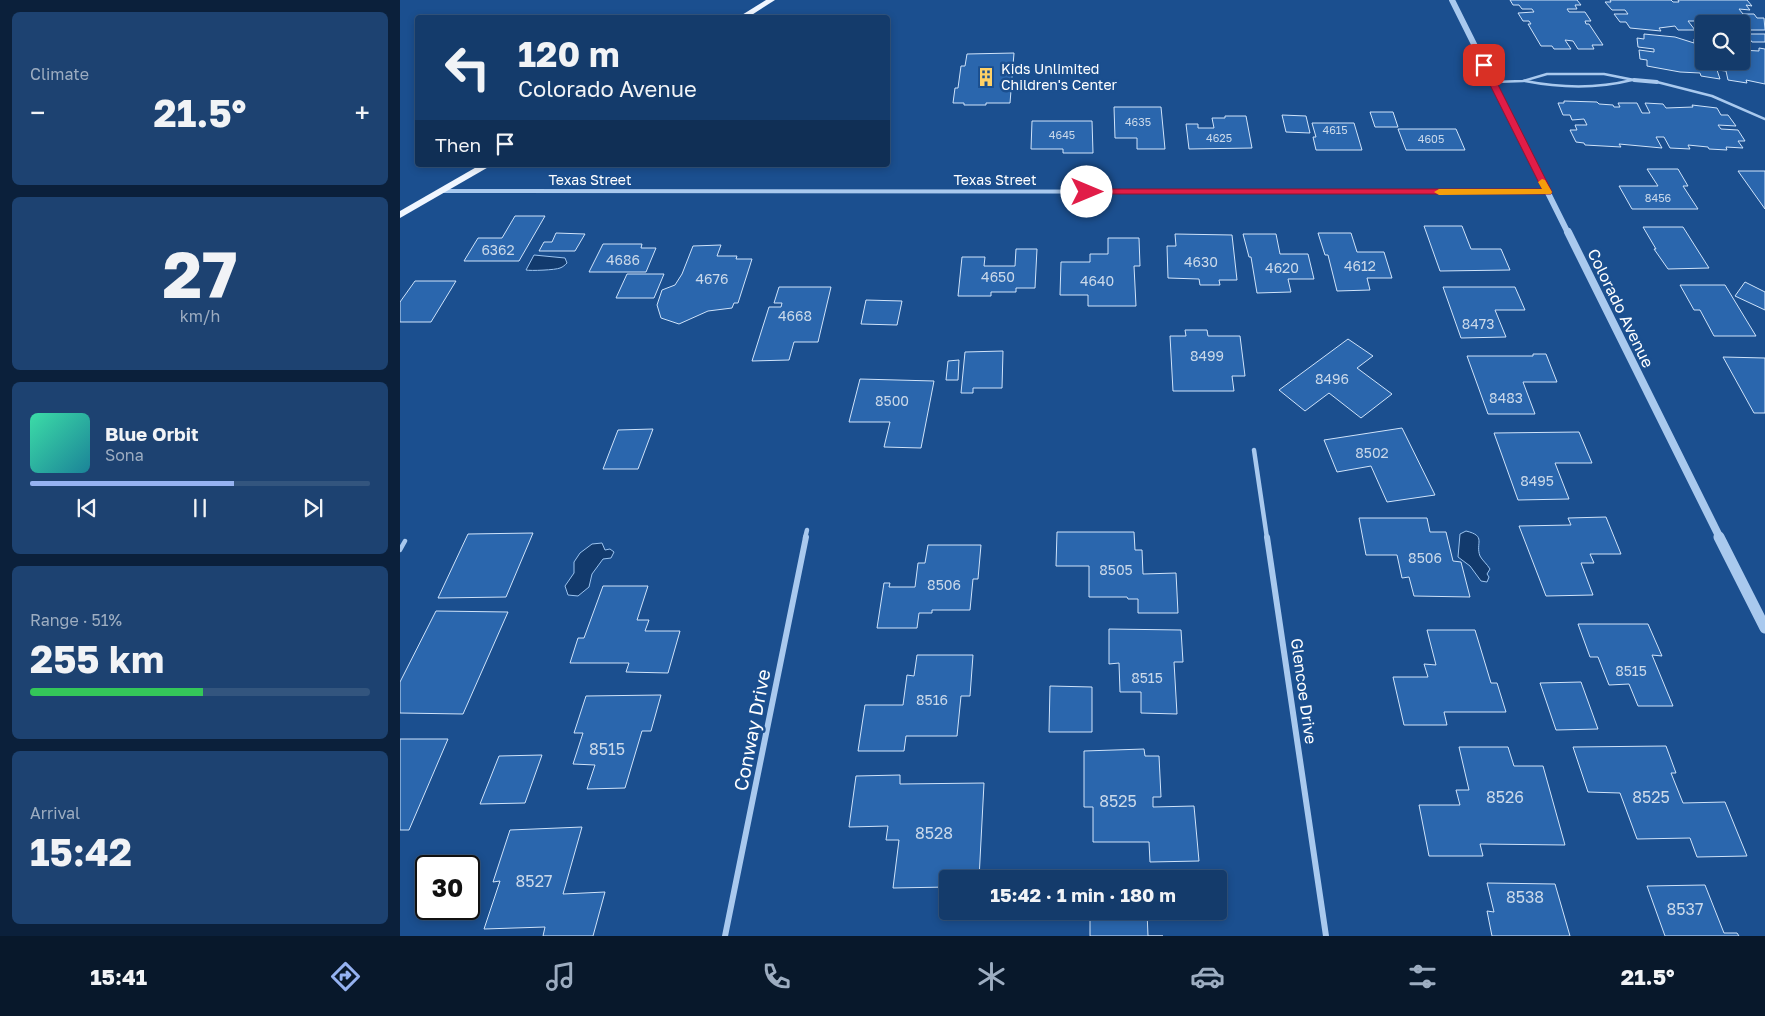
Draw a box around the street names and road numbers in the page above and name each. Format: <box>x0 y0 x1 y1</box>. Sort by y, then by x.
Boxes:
street label: Texas Street <box>548 171 632 188</box>
street label: Texas Street <box>953 171 1037 188</box>
street label: Colorado Avenue <box>1583 245 1659 371</box>
street label: Glencoe Drive <box>1287 637 1321 745</box>
street label: Conway Drive <box>728 667 775 793</box>

